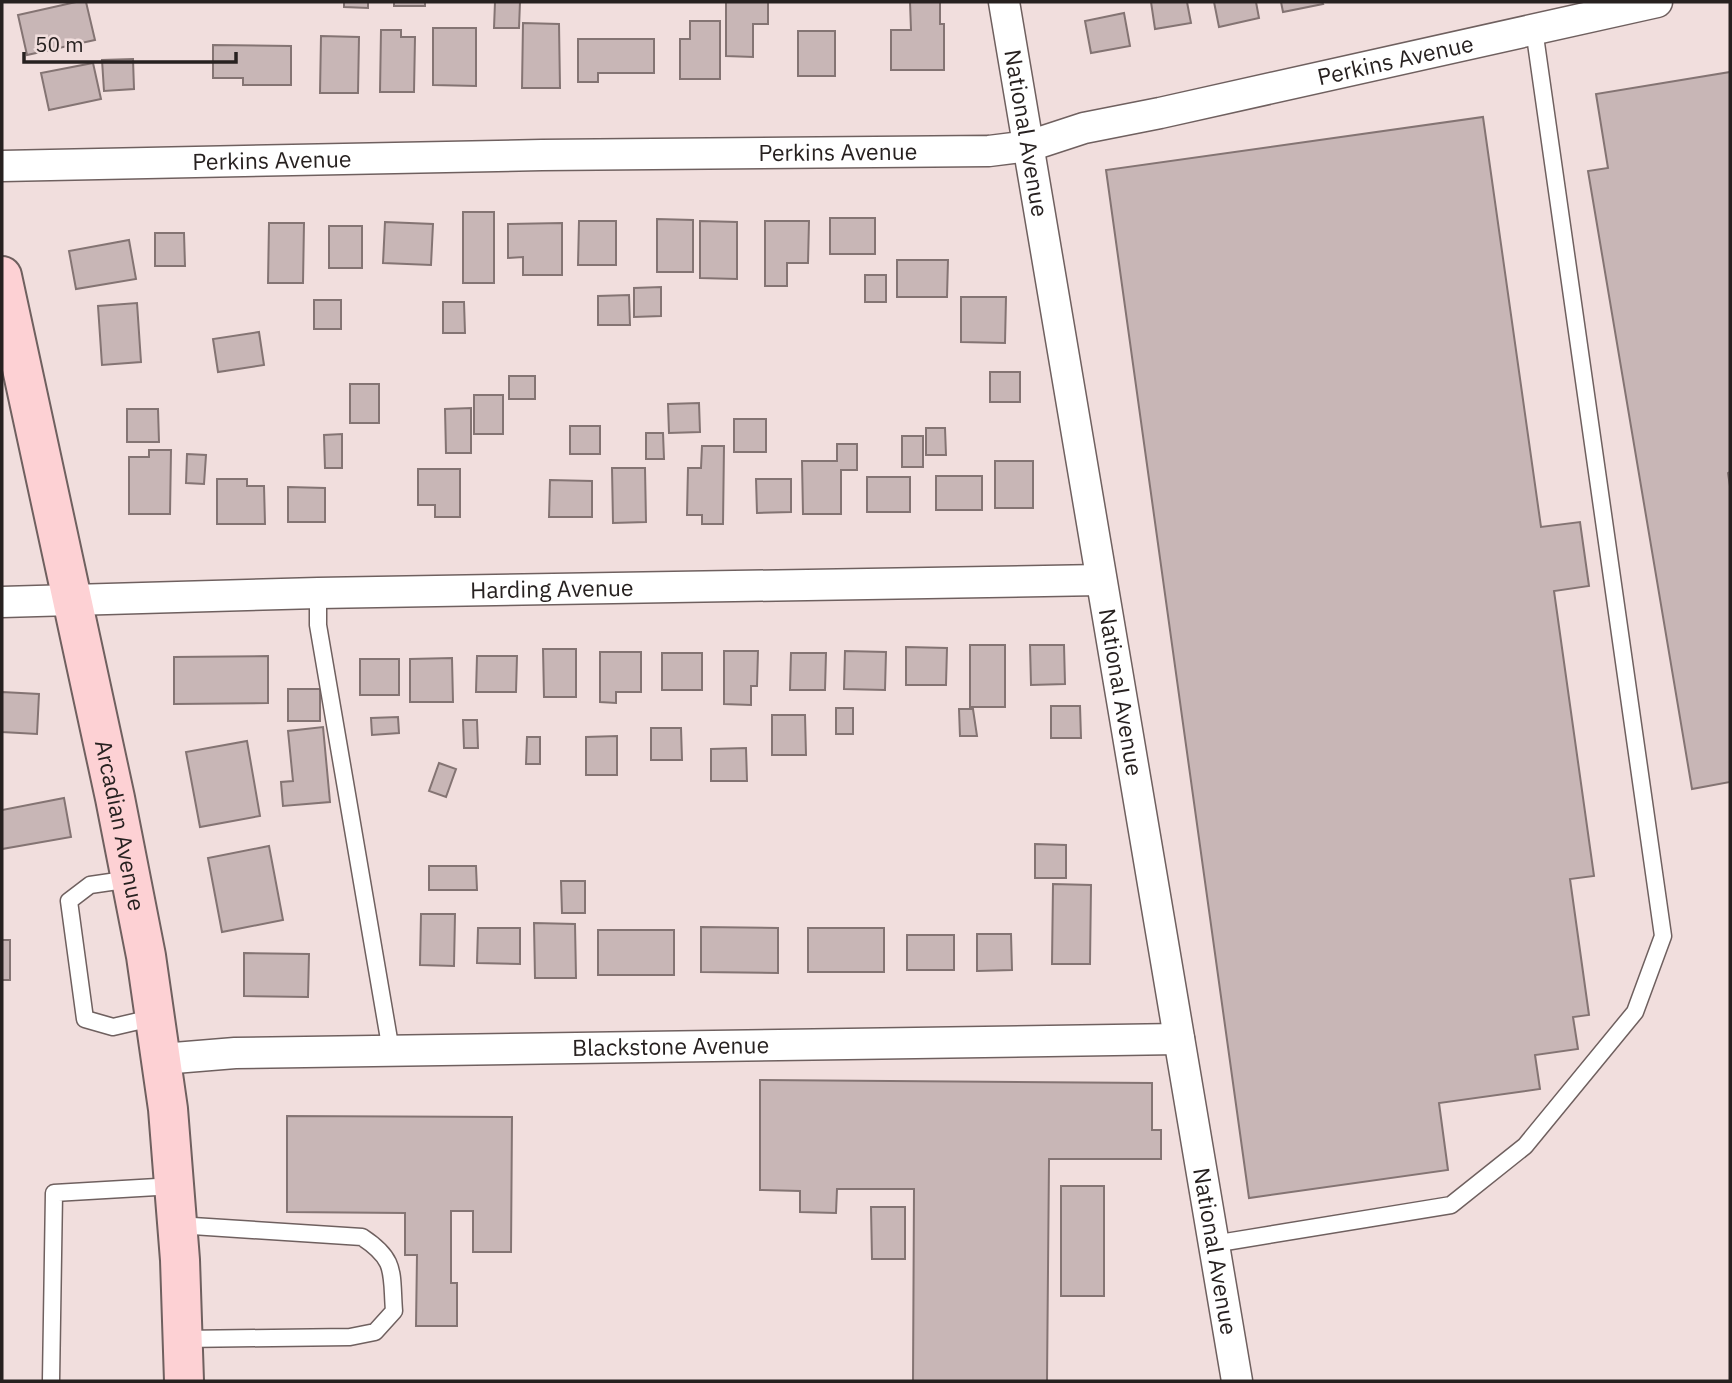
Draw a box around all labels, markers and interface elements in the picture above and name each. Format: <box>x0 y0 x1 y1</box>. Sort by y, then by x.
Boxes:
scale bar <box>24 21 236 65</box>
street label: Perkins Avenue <box>1314 27 1476 91</box>
text: 50 m <box>35 30 84 58</box>
street label: National Avenue <box>998 47 1056 219</box>
street label: Perkins Avenue <box>758 136 918 167</box>
street label: Perkins Avenue <box>192 143 352 176</box>
street label: Harding Avenue <box>470 572 634 604</box>
street label: National Avenue <box>1093 606 1150 778</box>
street label: Arcadian Avenue <box>89 737 153 913</box>
street label: Blackstone Avenue <box>572 1029 769 1062</box>
street label: National Avenue <box>1187 1165 1245 1337</box>

